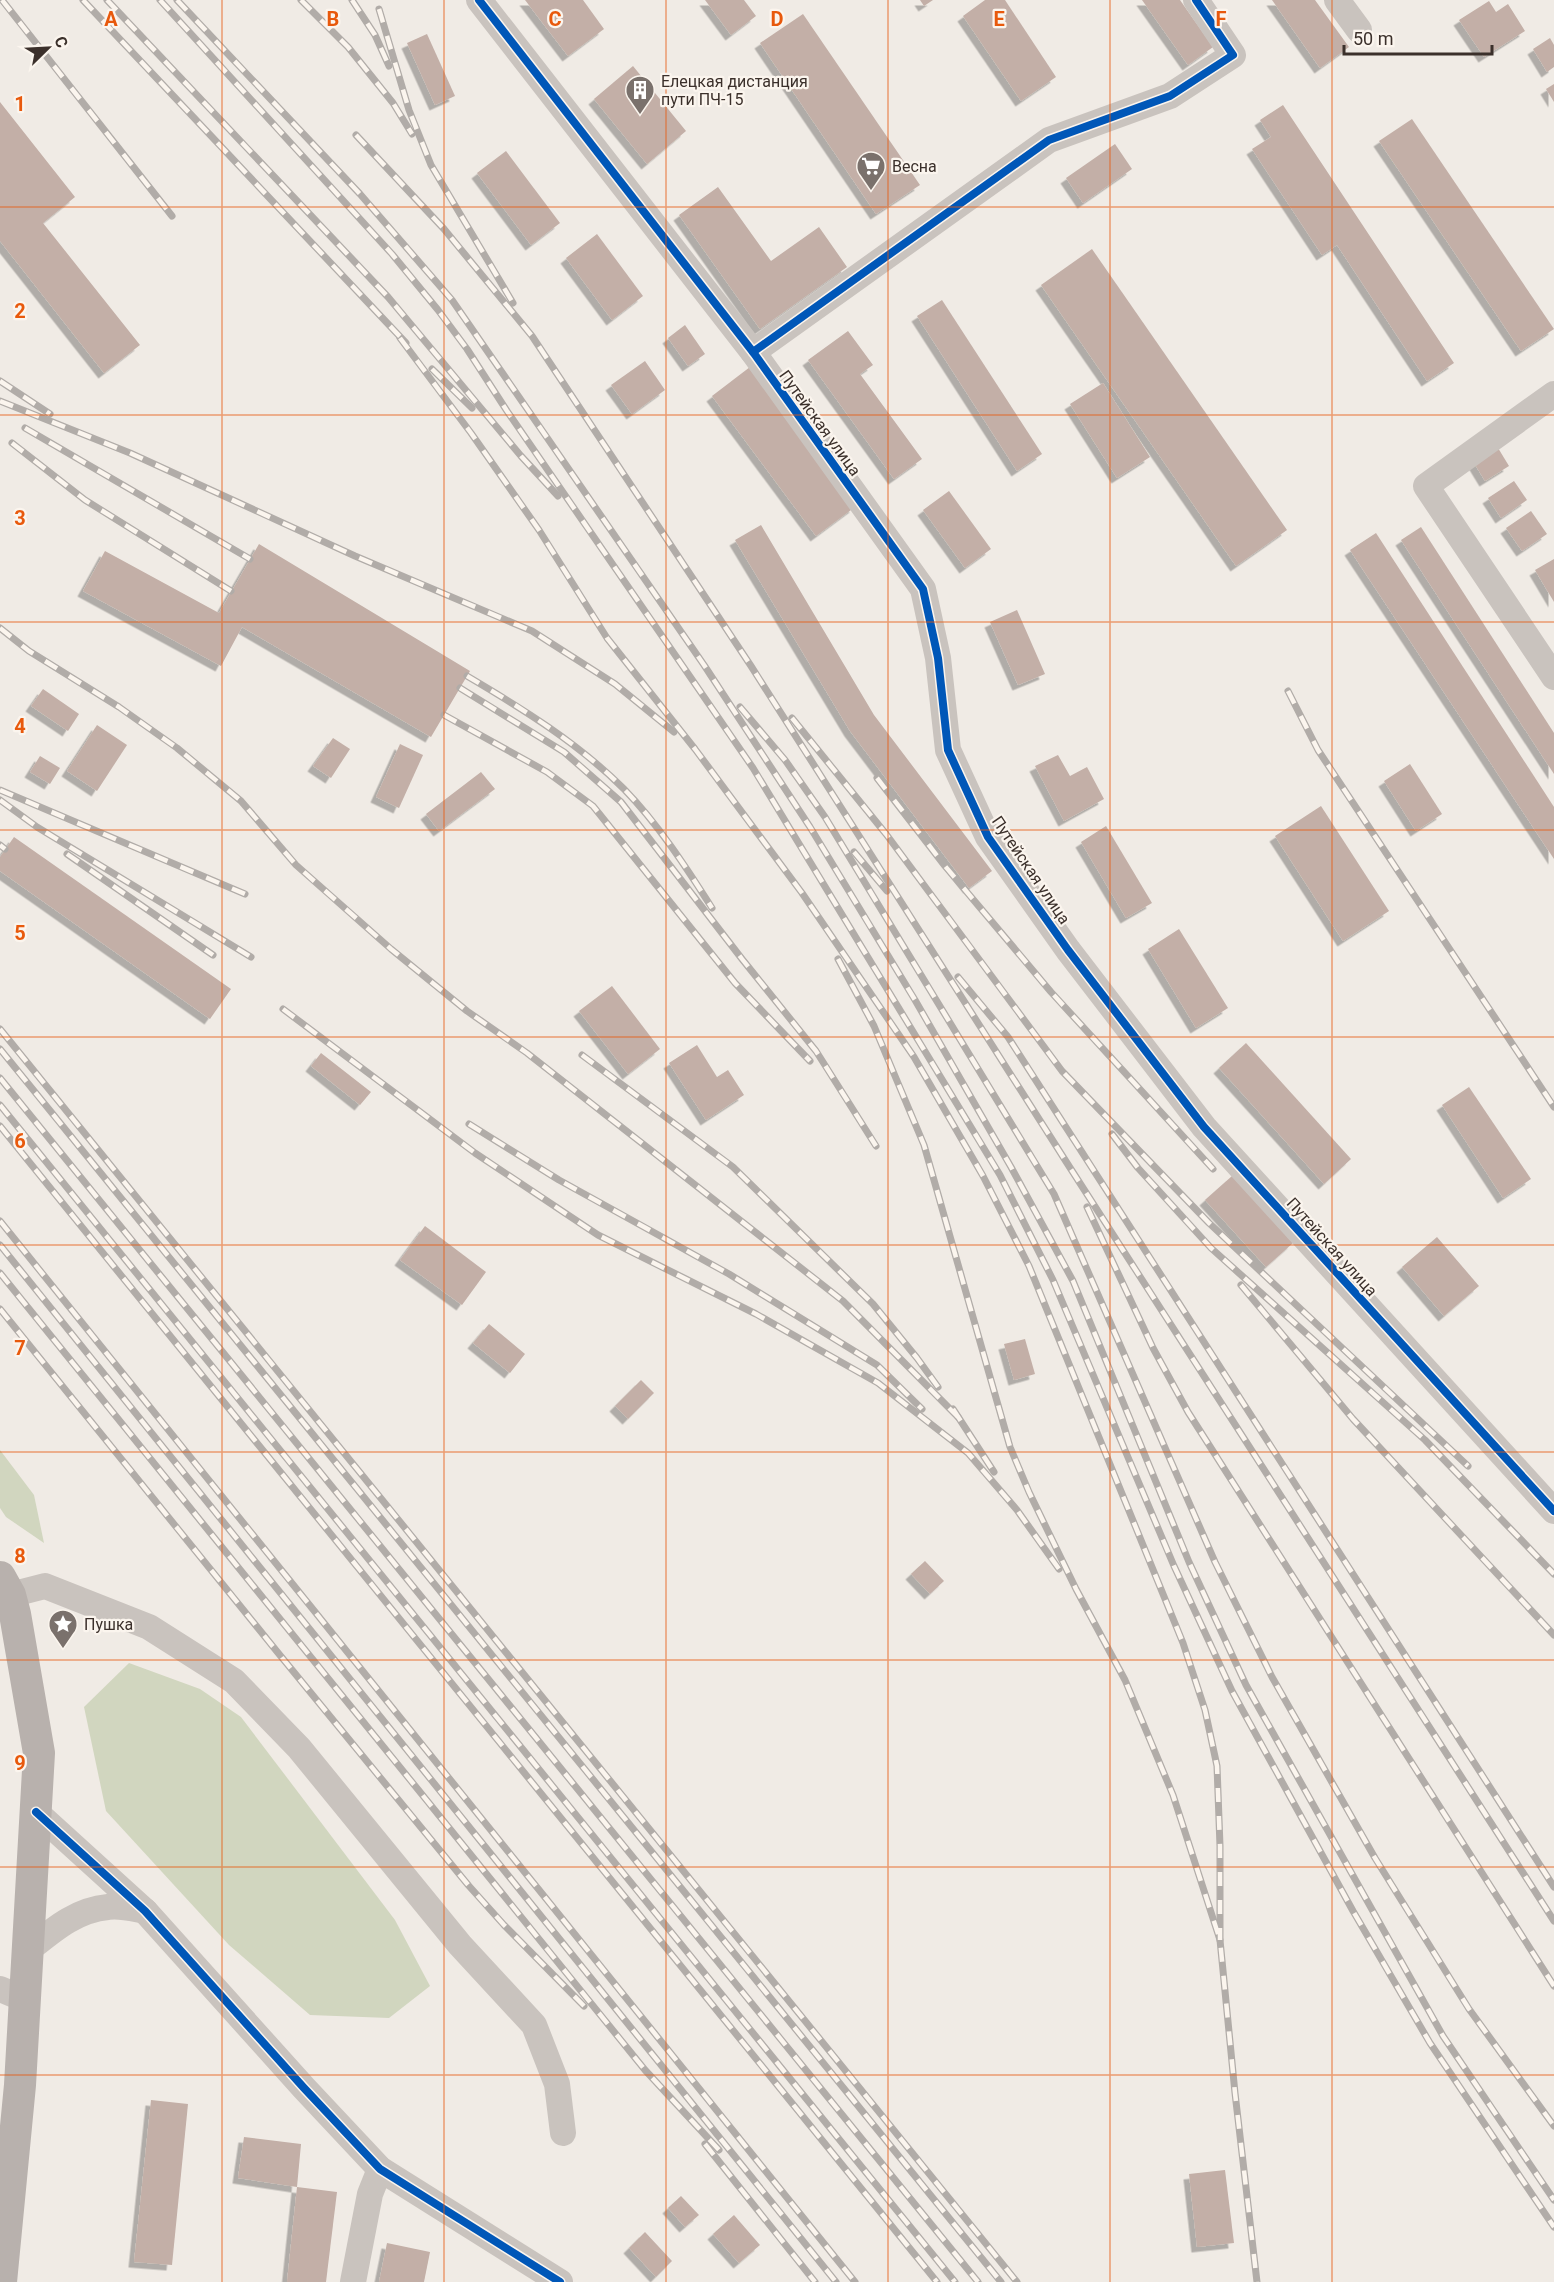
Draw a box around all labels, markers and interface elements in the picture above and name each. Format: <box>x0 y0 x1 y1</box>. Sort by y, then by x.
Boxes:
text: A <box>104 7 118 31</box>
text: B <box>327 7 339 31</box>
text: C <box>548 7 562 31</box>
text: D <box>771 7 784 31</box>
text: E <box>993 7 1005 31</box>
text: F <box>1216 7 1227 31</box>
north arrow <box>18 18 78 78</box>
scale bar <box>1344 18 1492 56</box>
text: 50 m <box>1353 28 1393 49</box>
text: С <box>50 33 72 51</box>
place label: Елецкая дистанция пути ПЧ-15 <box>661 72 808 109</box>
building icon: Елецкая дистанция пути ПЧ-15 <box>624 74 656 116</box>
text: 1 <box>14 92 26 116</box>
supermarket icon: Весна <box>855 150 887 192</box>
place label: Весна <box>892 157 937 176</box>
text: 2 <box>14 299 26 323</box>
street label: Путейская улица <box>775 366 865 480</box>
text: 3 <box>14 506 26 530</box>
text: 4 <box>14 714 26 738</box>
street label: Путейская улица <box>988 812 1074 928</box>
text: 5 <box>14 921 26 945</box>
text: 6 <box>14 1129 26 1153</box>
street label: Путейская улица <box>1283 1194 1381 1300</box>
text: 7 <box>14 1336 26 1360</box>
text: 8 <box>14 1544 26 1568</box>
place icon: Пушка <box>47 1608 79 1650</box>
place label: Пушка <box>84 1615 133 1634</box>
text: 9 <box>14 1751 26 1775</box>

